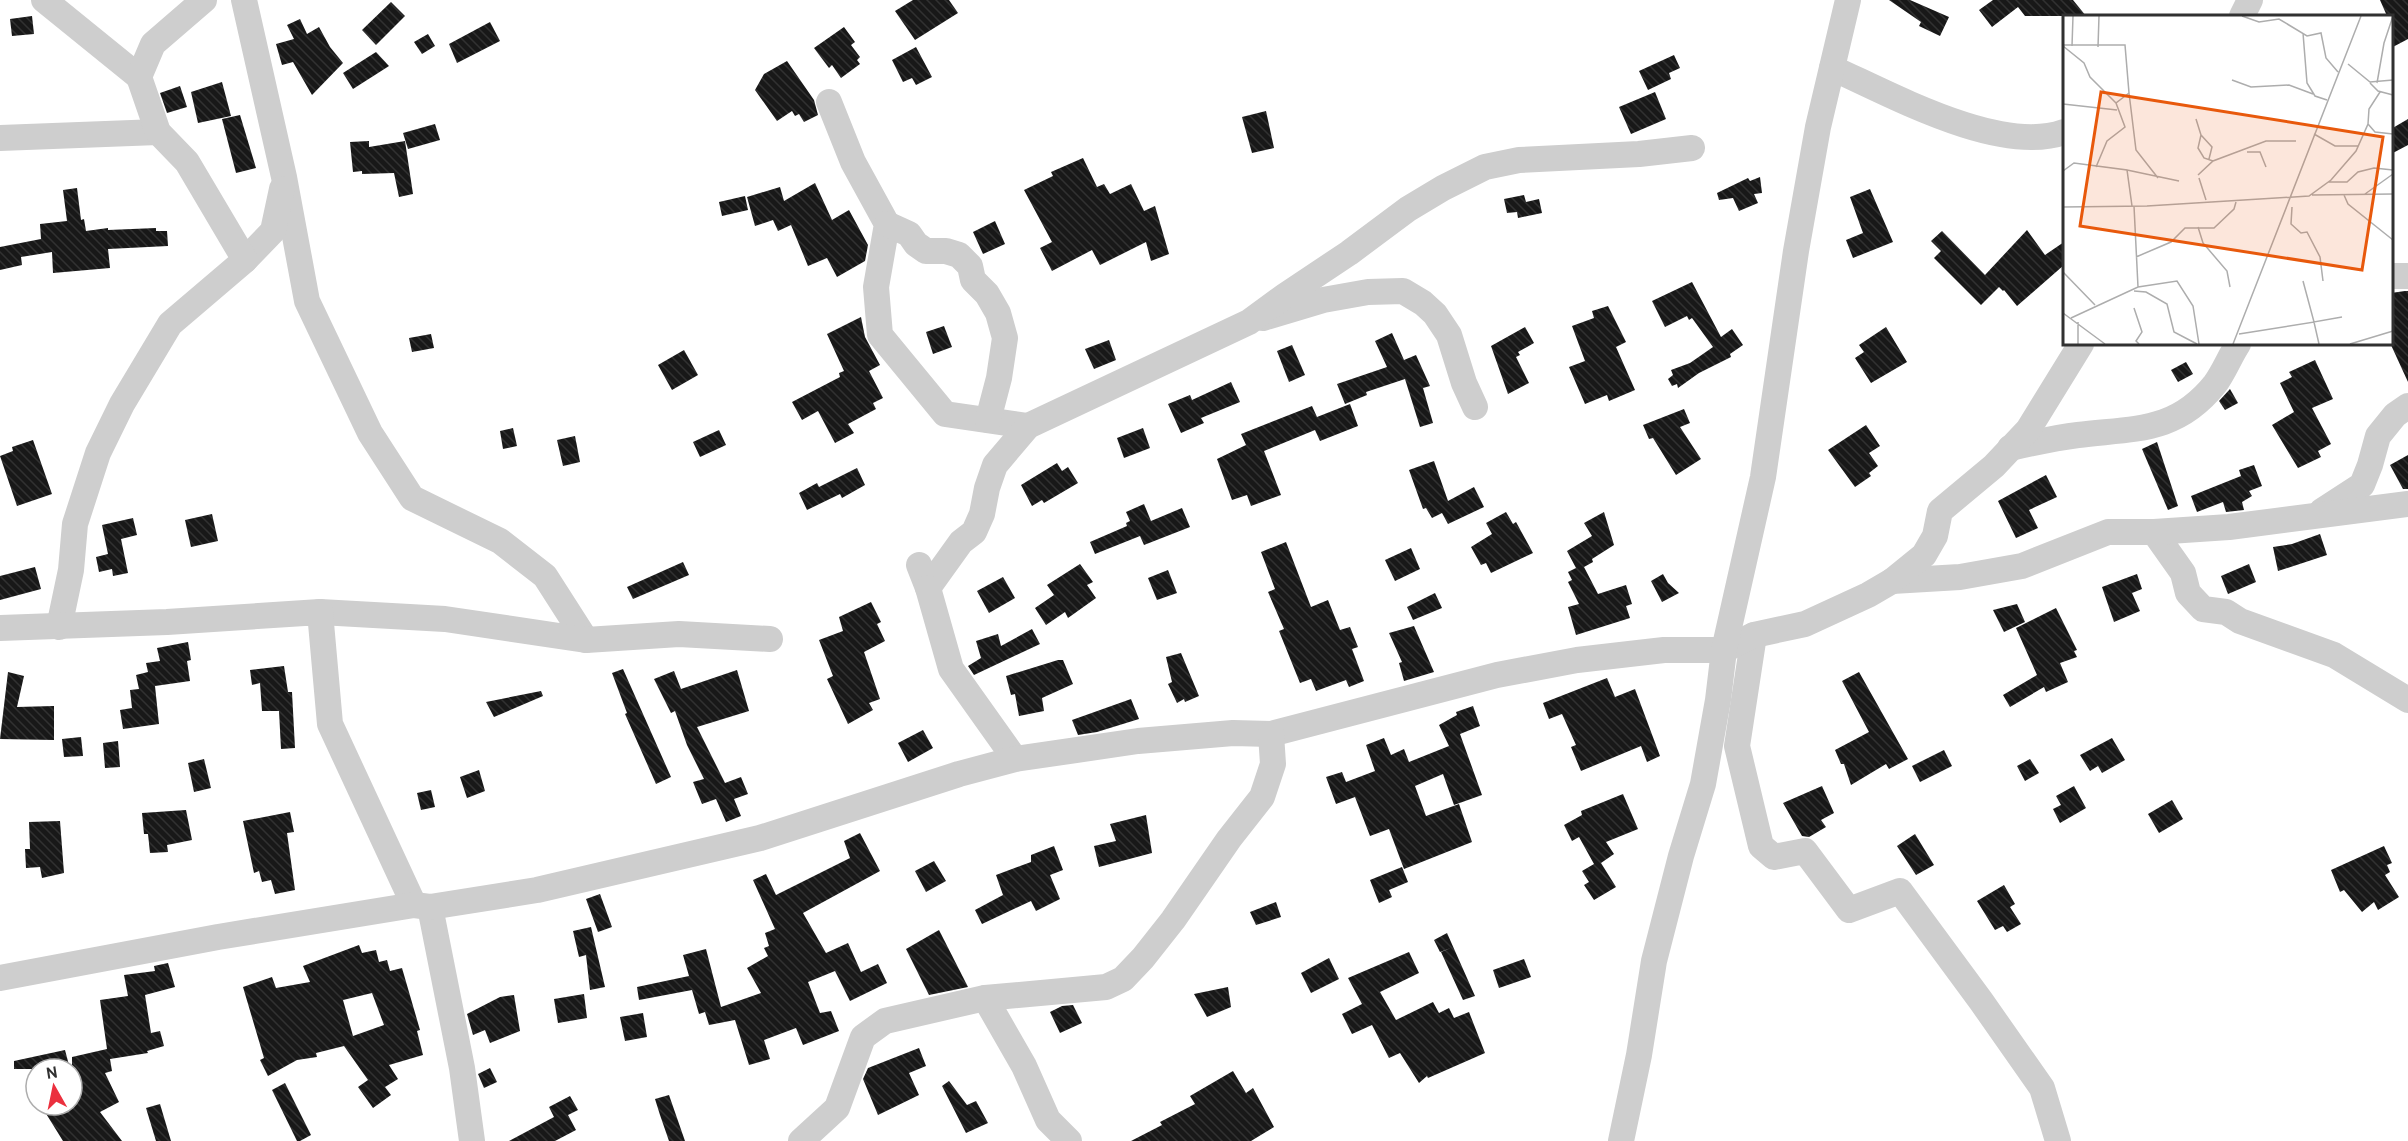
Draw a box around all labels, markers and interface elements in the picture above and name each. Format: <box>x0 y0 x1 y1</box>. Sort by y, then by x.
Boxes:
inset map <box>2063 15 2393 345</box>
north arrow <box>24 1057 84 1117</box>
text: N <box>45 1063 59 1085</box>

